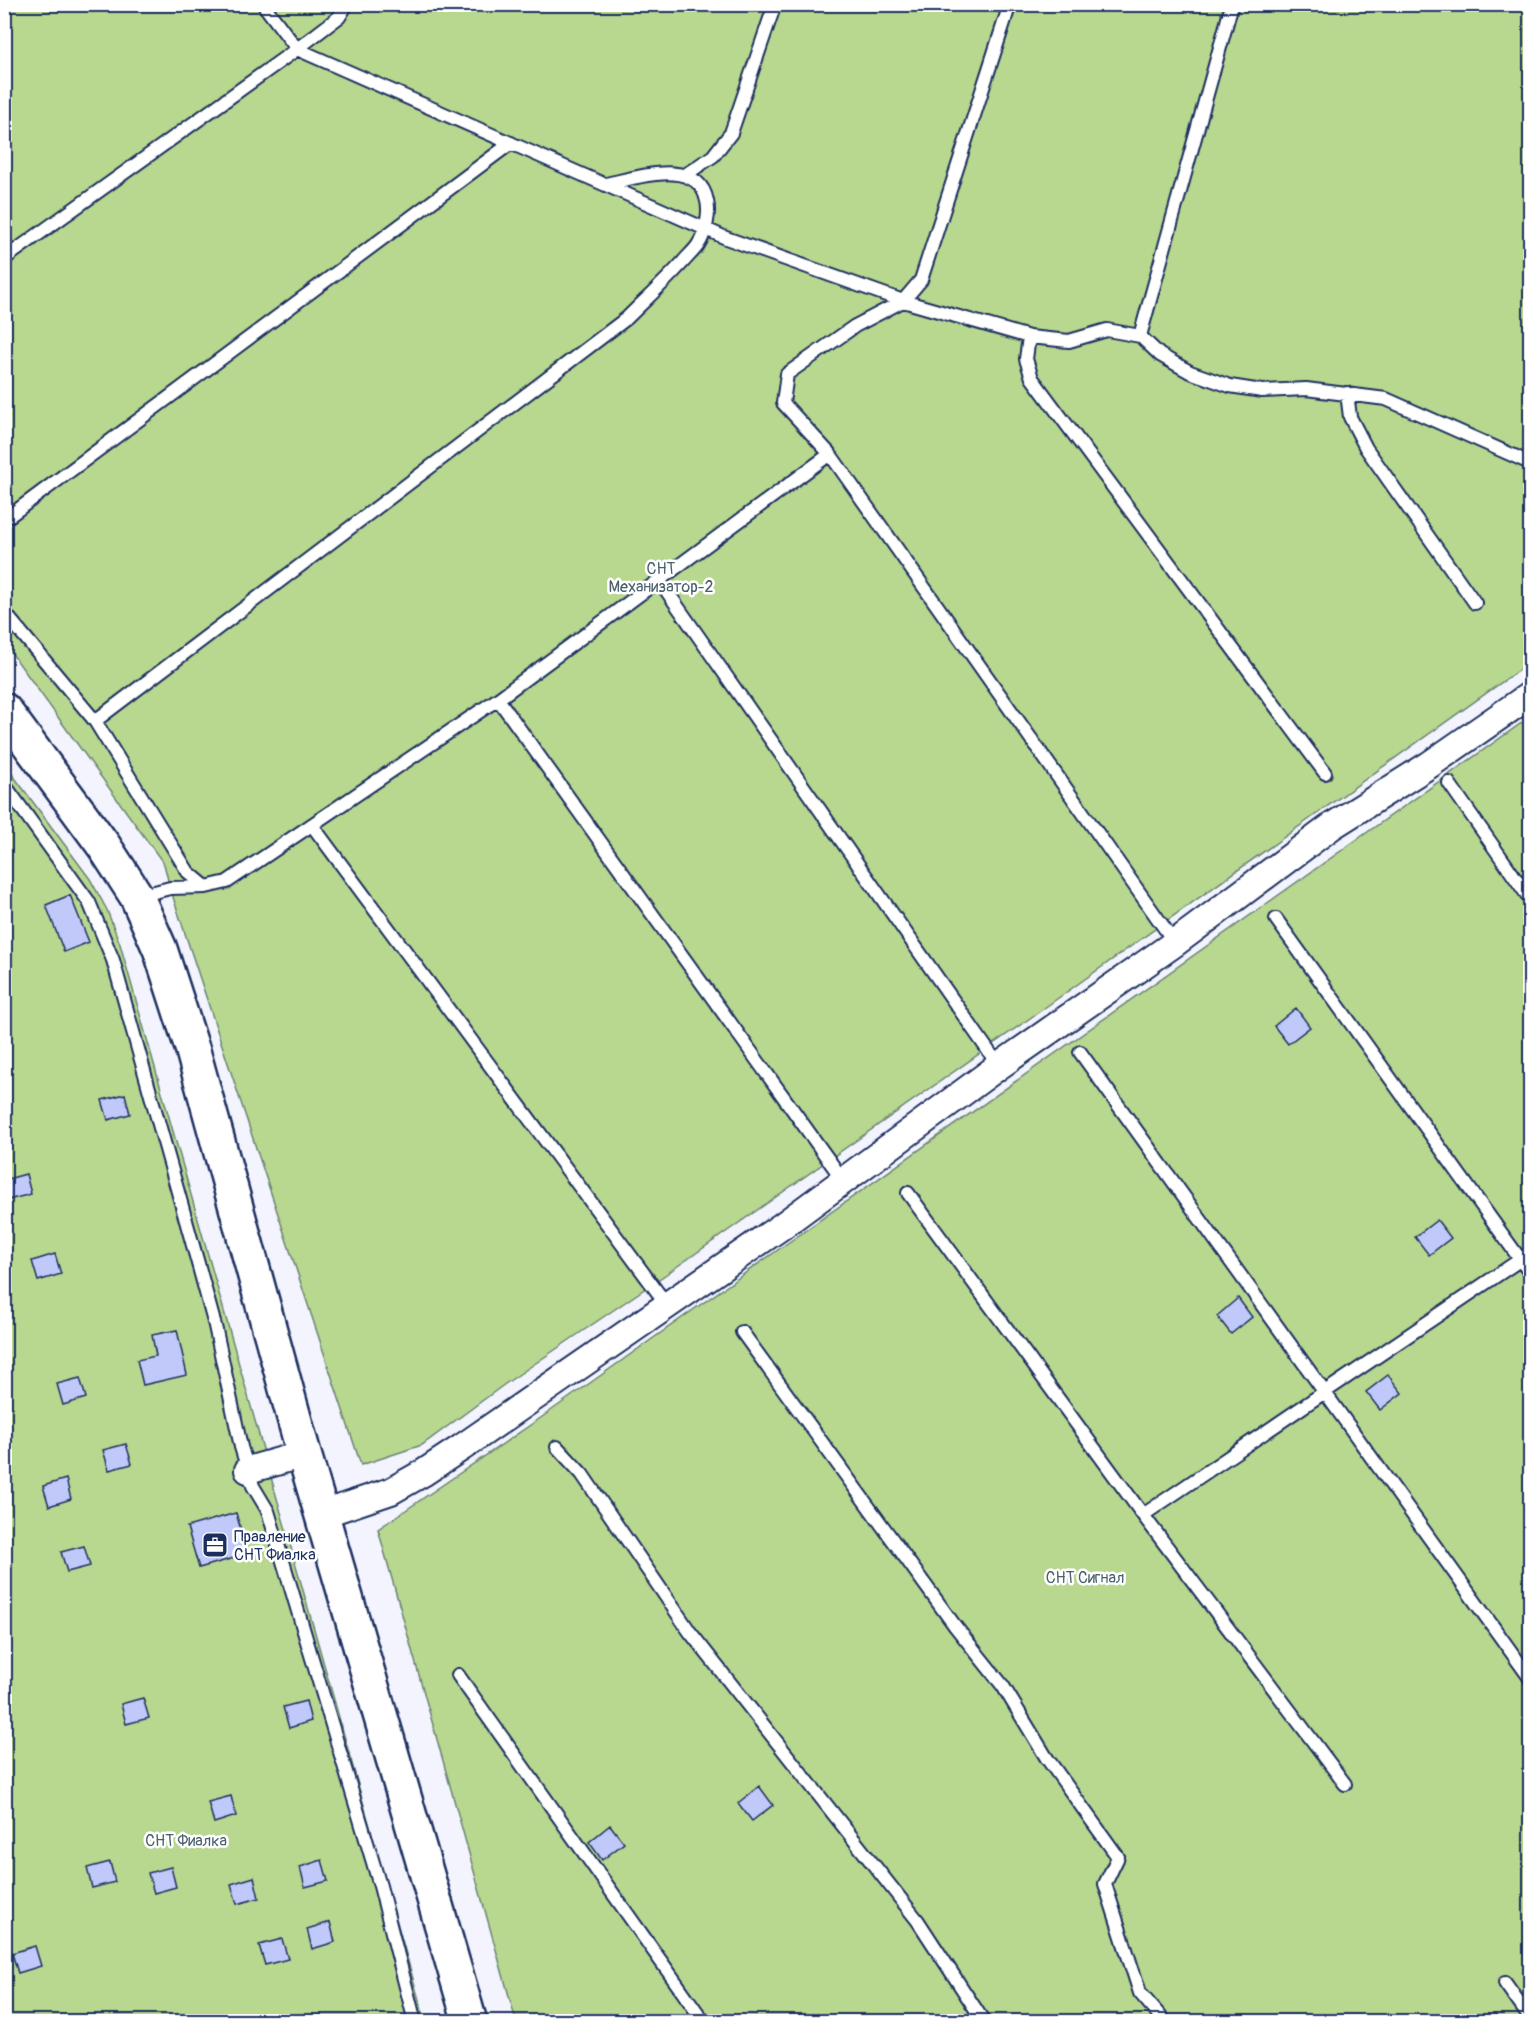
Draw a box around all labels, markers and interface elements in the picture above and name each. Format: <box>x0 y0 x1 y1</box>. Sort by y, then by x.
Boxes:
park label: СНТ Механизатор-2 <box>608 559 714 597</box>
place label: Правление СНТ Фиалка <box>234 1527 316 1565</box>
office icon: Правление СНТ Фиалка <box>200 1530 230 1560</box>
park label: СНТ Сигнал <box>1046 1568 1124 1588</box>
park label: СНТ Фиалка <box>145 1831 227 1851</box>

